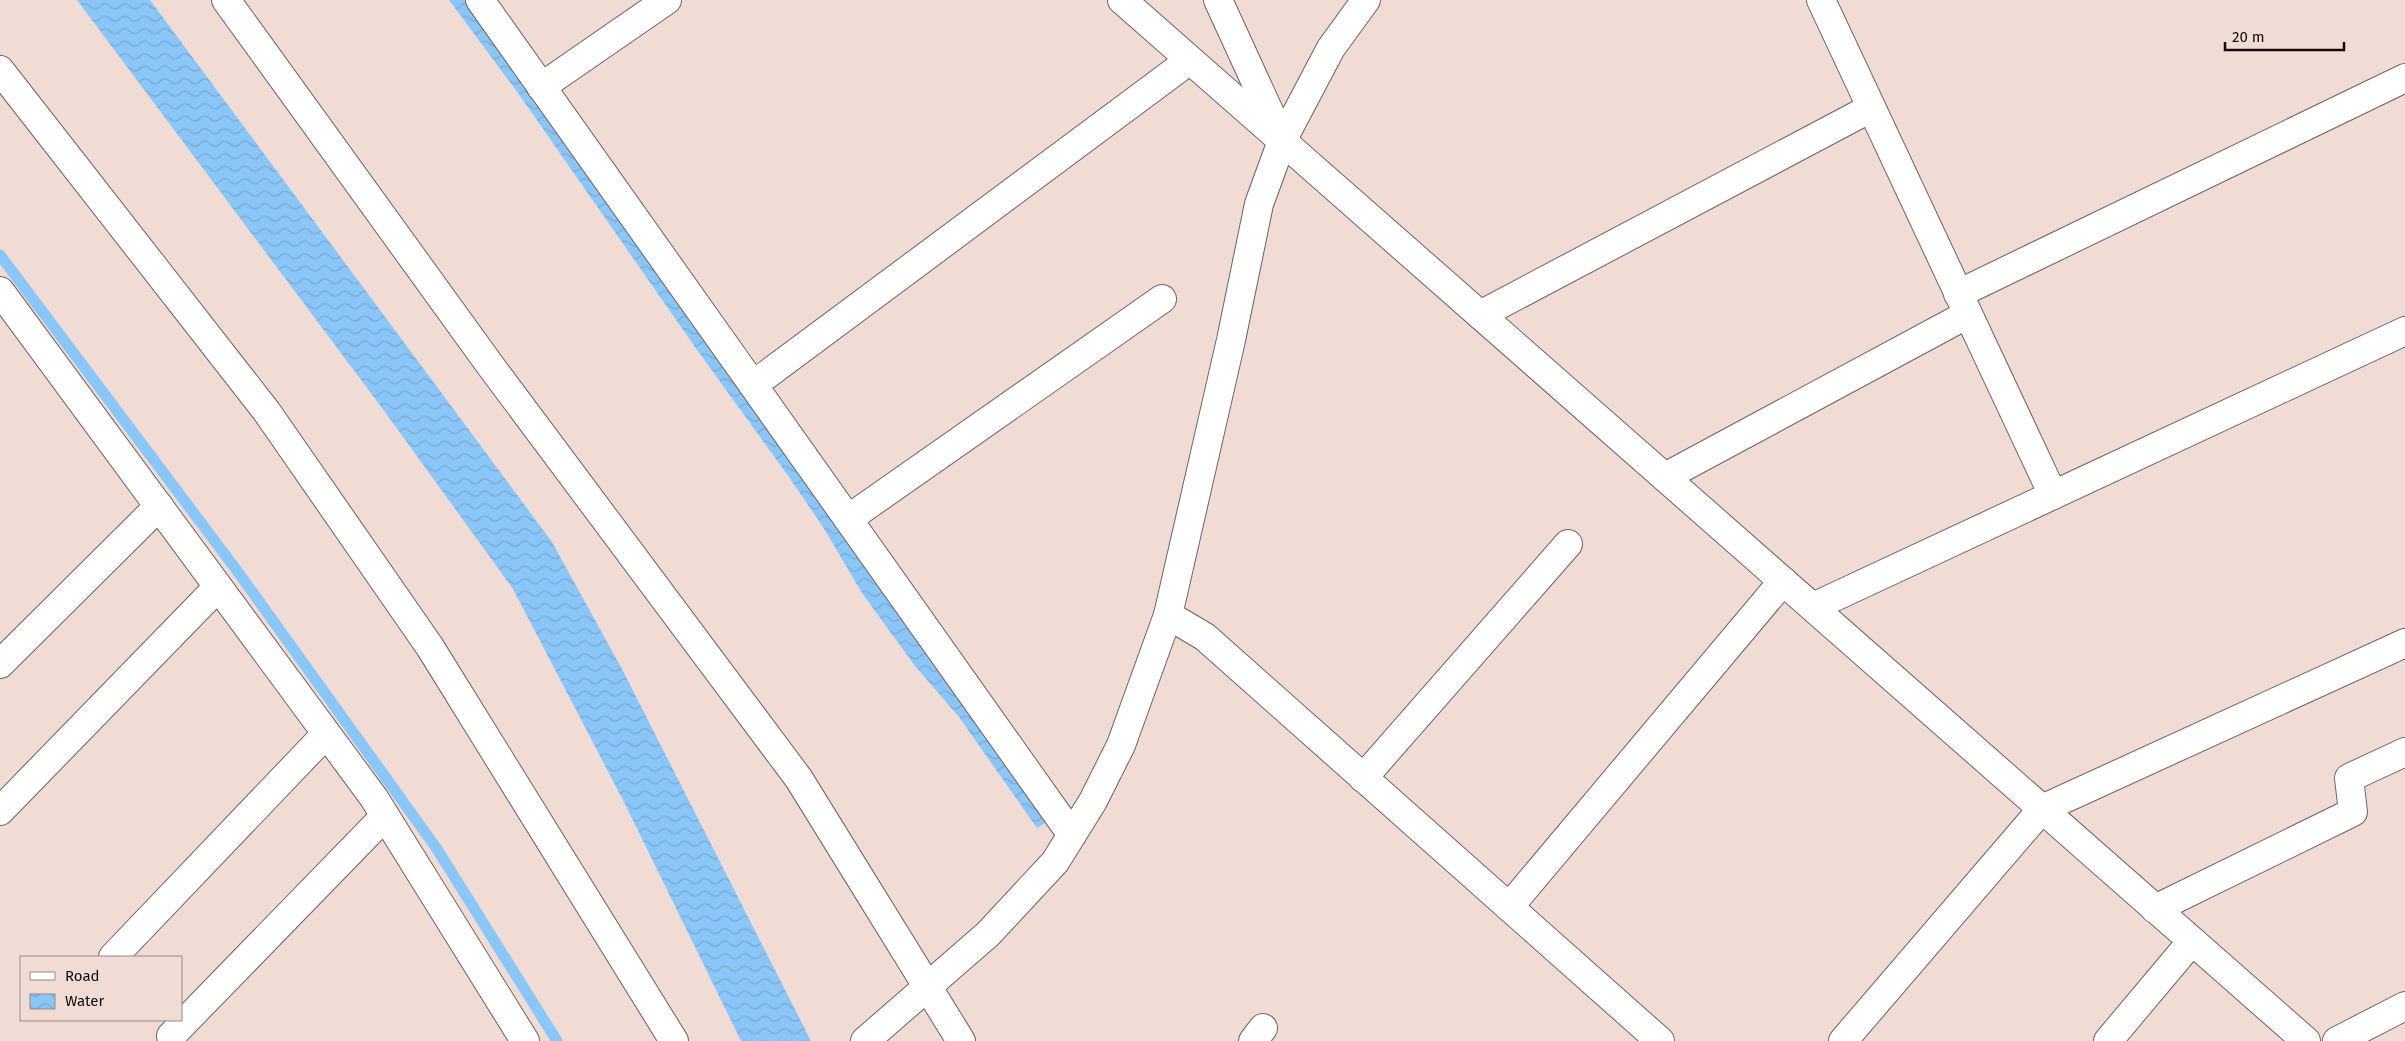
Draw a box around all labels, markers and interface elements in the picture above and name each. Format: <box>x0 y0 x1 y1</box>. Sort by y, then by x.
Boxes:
scale bar <box>2225 20 2344 52</box>
text: 20 m <box>2232 28 2265 46</box>
legend <box>20 956 182 1021</box>
text: Road <box>65 967 100 985</box>
text: Water <box>65 992 104 1010</box>

